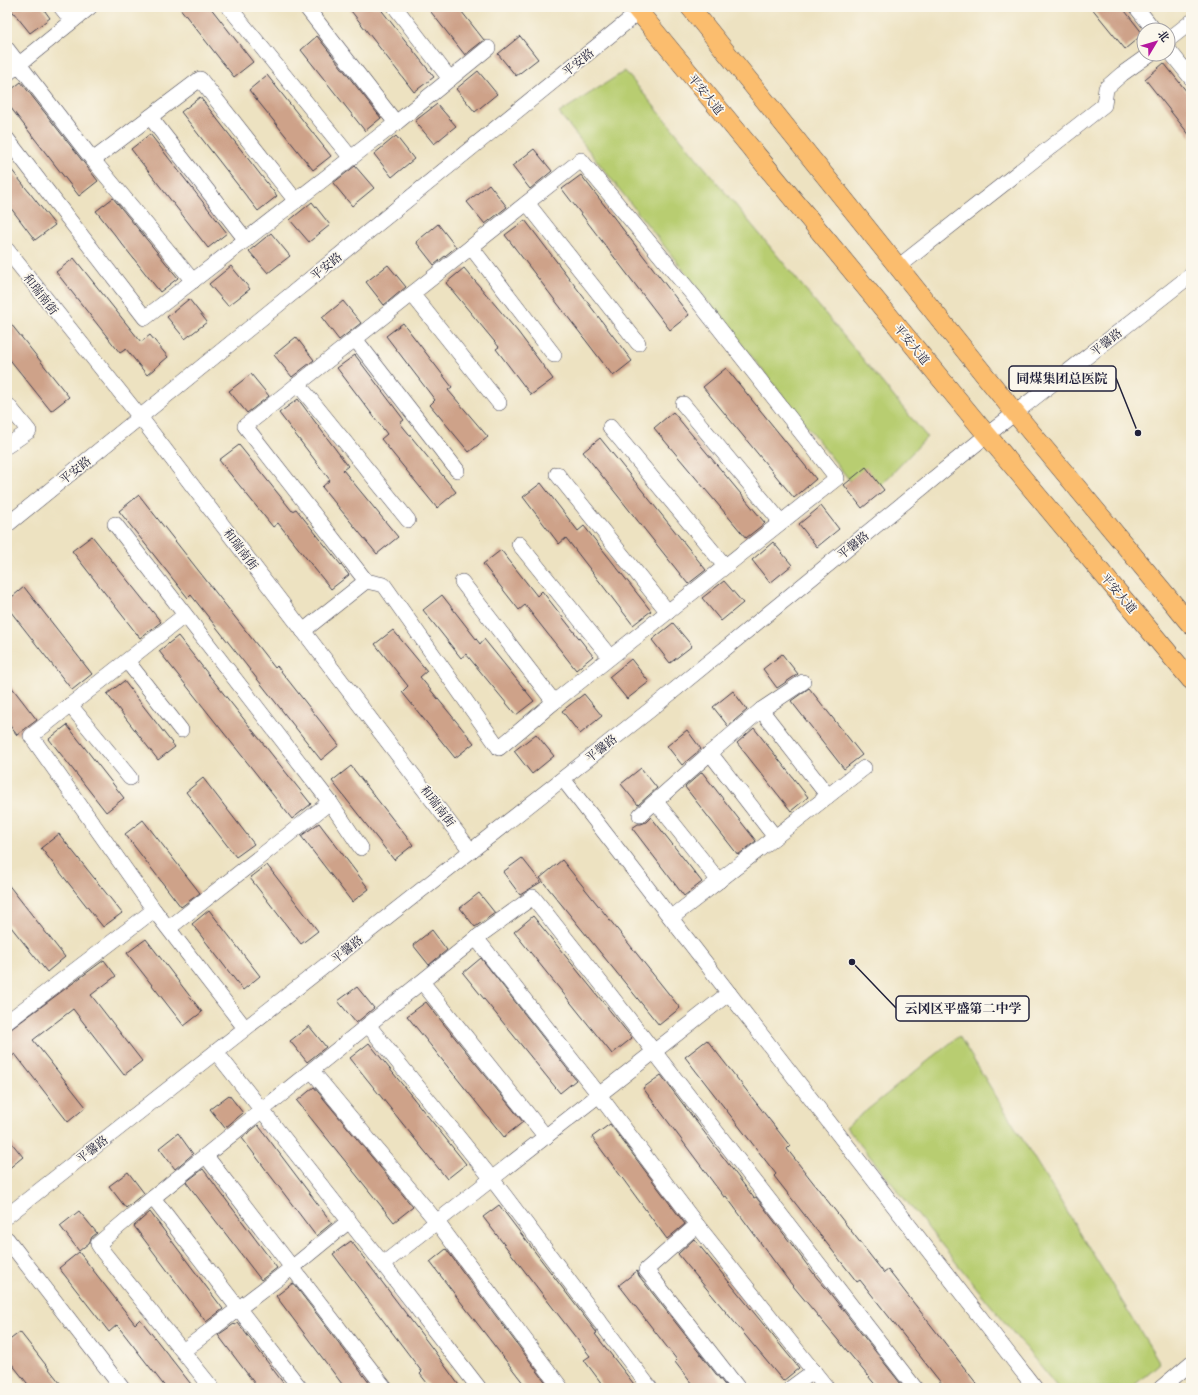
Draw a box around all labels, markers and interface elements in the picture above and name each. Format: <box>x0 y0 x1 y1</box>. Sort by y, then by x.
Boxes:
north arrow <box>1136 22 1176 62</box>
text: 北 <box>1154 27 1174 45</box>
street label: 平安路 <box>559 44 597 80</box>
street label: 平安大道 <box>684 70 728 118</box>
street label: 平安路 <box>307 248 345 284</box>
street label: 和瑞南街 <box>20 270 63 319</box>
street label: 平安大道 <box>890 320 934 368</box>
street label: 平馨路 <box>1087 324 1125 360</box>
callout: 同煤集团总医院 <box>1009 366 1116 391</box>
text: 同煤集团总医院 <box>1016 369 1108 388</box>
street label: 平安路 <box>56 452 94 488</box>
street label: 和瑞南街 <box>220 525 263 574</box>
street label: 平馨路 <box>834 527 872 563</box>
street label: 平安大道 <box>1097 569 1141 617</box>
street label: 平馨路 <box>582 730 620 766</box>
street label: 和瑞南街 <box>417 782 460 831</box>
street label: 平馨路 <box>328 931 366 967</box>
callout: 云冈区平盛第二中学 <box>896 996 1029 1021</box>
text: 云冈区平盛第二中学 <box>904 999 1022 1018</box>
street label: 平馨路 <box>73 1131 111 1167</box>

